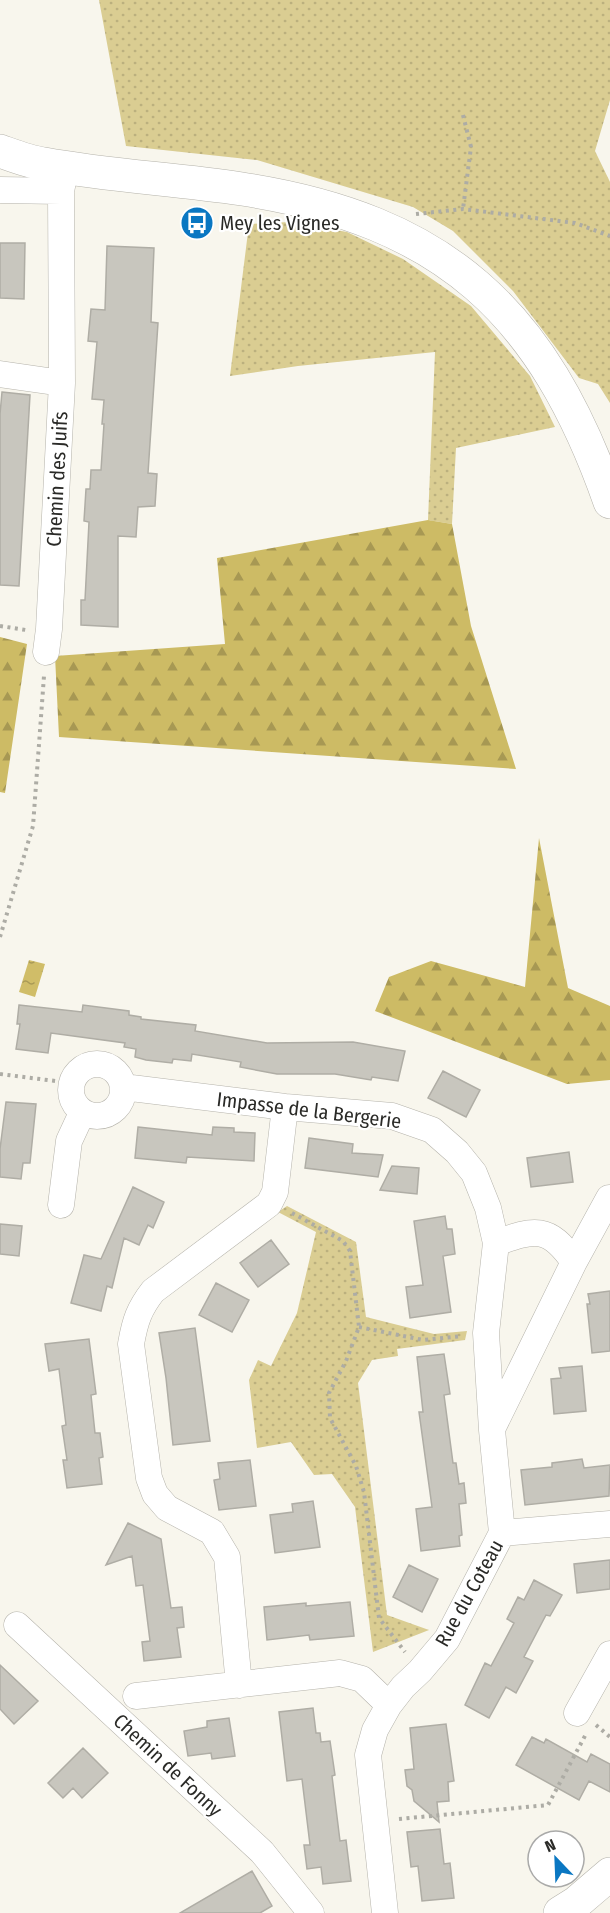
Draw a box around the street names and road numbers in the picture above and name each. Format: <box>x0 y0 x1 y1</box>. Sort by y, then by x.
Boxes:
street label: Chemin des Juifs <box>41 411 73 547</box>
street label: Impasse de la Bergerie <box>215 1087 403 1133</box>
street label: Rue du Coteau <box>430 1535 508 1651</box>
street label: Chemin de Fonny <box>109 1709 227 1821</box>

